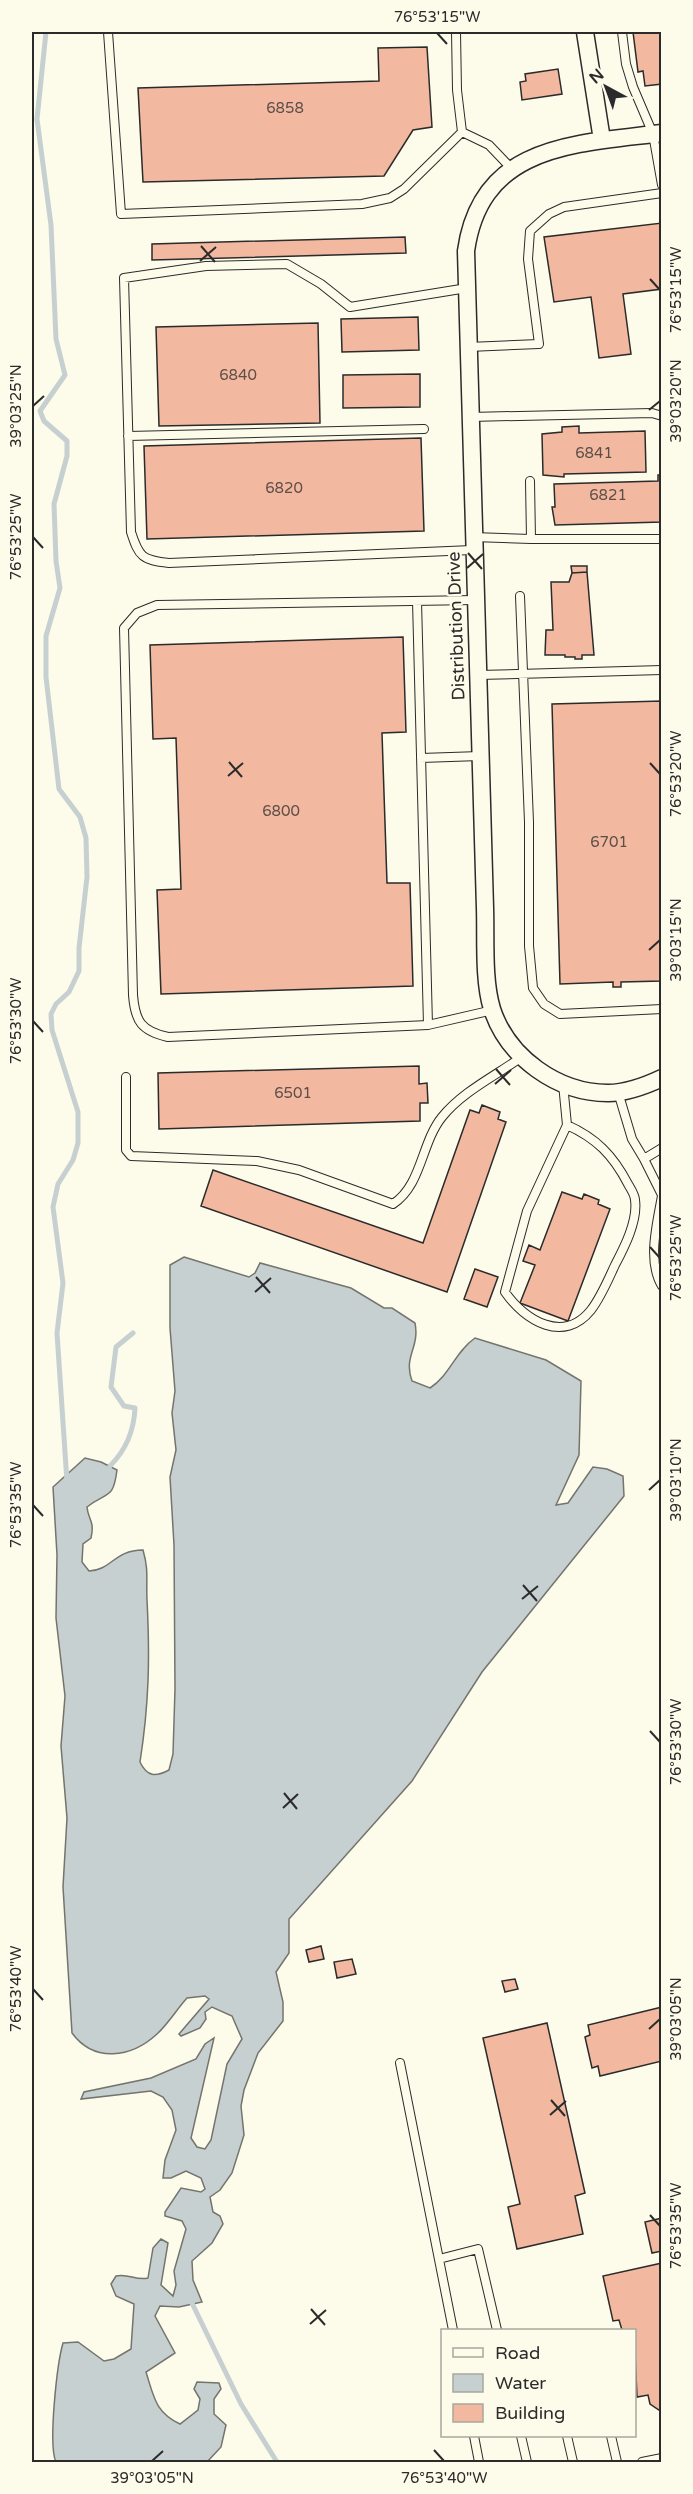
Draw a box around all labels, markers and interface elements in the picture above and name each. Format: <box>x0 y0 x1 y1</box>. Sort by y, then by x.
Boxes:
text: 76°53'15"W <box>394 8 480 26</box>
north arrow <box>576 57 636 117</box>
text: N <box>585 65 608 88</box>
house number: 6858 <box>266 99 304 117</box>
text: 76°53'15"W <box>667 247 685 333</box>
text: 39°03'20"N <box>667 359 685 443</box>
text: 39°03'25"N <box>7 364 25 448</box>
house number: 6840 <box>219 366 257 384</box>
house number: 6841 <box>575 444 613 462</box>
house number: 6820 <box>265 479 303 497</box>
house number: 6821 <box>589 486 627 504</box>
text: 76°53'25"W <box>7 494 25 580</box>
street label: Distribution Drive <box>442 551 470 701</box>
text: 76°53'20"W <box>667 731 685 817</box>
house number: 6800 <box>262 802 300 820</box>
house number: 6701 <box>590 833 628 851</box>
text: 39°03'15"N <box>667 898 685 982</box>
text: 76°53'30"W <box>7 978 25 1064</box>
house number: 6501 <box>274 1084 312 1102</box>
text: 76°53'25"W <box>667 1215 685 1301</box>
text: 39°03'10"N <box>667 1438 685 1522</box>
text: 76°53'35"W <box>7 1462 25 1548</box>
text: 76°53'30"W <box>667 1699 685 1785</box>
text: 76°53'40"W <box>7 1946 25 2032</box>
text: 39°03'05"N <box>667 1977 685 2061</box>
text: 76°53'35"W <box>667 2183 685 2269</box>
legend <box>441 2329 636 2437</box>
text: Road <box>495 2342 540 2364</box>
text: Water <box>495 2372 546 2394</box>
text: Building <box>495 2402 565 2424</box>
text: 39°03'05"N <box>110 2469 194 2487</box>
text: 76°53'40"W <box>401 2469 487 2487</box>

